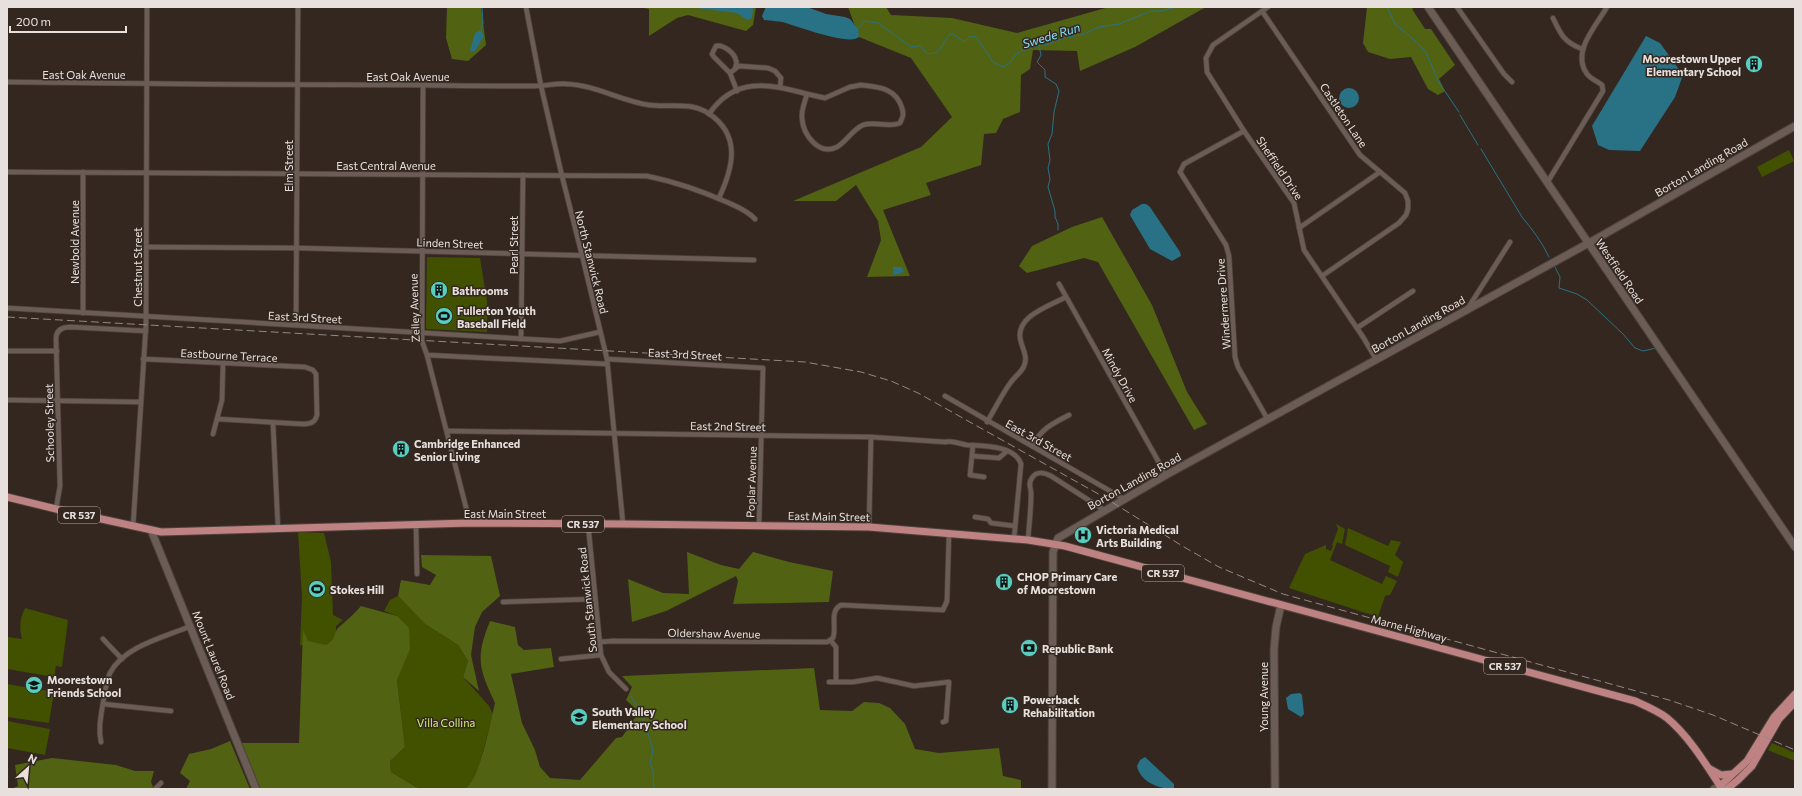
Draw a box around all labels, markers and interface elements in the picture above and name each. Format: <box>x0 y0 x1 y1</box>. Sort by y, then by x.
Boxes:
scale bar <box>10 8 126 34</box>
text: 200 m <box>16 14 51 28</box>
water label: Swede Run <box>1020 20 1082 50</box>
place label: Moorestown Upper Elementary School <box>1642 52 1741 78</box>
building icon: Moorestown Upper Elementary School <box>1744 54 1764 74</box>
street label: East Oak Avenue <box>42 68 126 81</box>
street label: East Oak Avenue <box>366 70 450 83</box>
street label: Castleton Lane <box>1318 80 1370 150</box>
street label: Sheffield Drive <box>1254 134 1306 202</box>
street label: Borton Landing Road <box>1652 135 1750 199</box>
street label: Elm Street <box>282 139 295 192</box>
street label: East Central Avenue <box>336 159 436 172</box>
street label: Newbold Avenue <box>68 200 81 284</box>
street label: North Stanwick Road <box>573 209 611 315</box>
street label: Pearl Street <box>507 215 520 274</box>
street label: Chestnut Street <box>131 227 144 307</box>
street label: Linden Street <box>416 235 484 251</box>
street label: Westfield Road <box>1593 236 1647 306</box>
street label: Windermere Drive <box>1213 258 1233 350</box>
street label: Zelley Avenue <box>406 273 422 343</box>
building icon: Bathrooms <box>429 280 449 300</box>
place label: Bathrooms <box>452 284 508 297</box>
street label: Borton Landing Road <box>1369 293 1467 355</box>
place label: Fullerton Youth Baseball Field <box>457 304 536 330</box>
sports icon: Fullerton Youth Baseball Field <box>434 306 454 326</box>
street label: East 3rd Street <box>268 309 343 325</box>
street label: Mindy Drive <box>1100 345 1140 405</box>
street label: Eastbourne Terrace <box>180 346 278 364</box>
street label: East 3rd Street <box>648 346 723 362</box>
street label: Schooley Street <box>42 383 56 462</box>
street label: East 3rd Street <box>1004 416 1075 464</box>
street label: East 2nd Street <box>690 419 767 433</box>
place label: Cambridge Enhanced Senior Living <box>414 437 520 463</box>
building icon: Cambridge Enhanced Senior Living <box>391 439 411 459</box>
street label: Poplar Avenue <box>743 446 759 518</box>
street label: Borton Landing Road <box>1085 450 1183 512</box>
road number: CR 537 <box>58 507 100 523</box>
street label: East Main Street <box>464 507 547 520</box>
street label: East Main Street <box>788 509 871 523</box>
road number: CR 537 <box>562 516 604 532</box>
place label: Victoria Medical Arts Building <box>1096 523 1179 549</box>
hospital icon: Victoria Medical Arts Building <box>1073 525 1093 545</box>
street label: South Stanwick Road <box>575 547 599 653</box>
road number: CR 537 <box>1142 565 1184 581</box>
place label: CHOP Primary Care of Moorestown <box>1017 570 1117 596</box>
building icon: CHOP Primary Care of Moorestown <box>994 572 1014 592</box>
sports icon: Stokes Hill <box>307 579 327 599</box>
place label: Stokes Hill <box>330 583 384 596</box>
street label: Mount Laurel Road <box>190 609 238 701</box>
street label: Marne Highway <box>1370 612 1449 644</box>
street label: Oldershaw Avenue <box>668 626 761 640</box>
bank icon: Republic Bank <box>1019 638 1039 658</box>
place label: Republic Bank <box>1042 642 1114 655</box>
road number: CR 537 <box>1484 658 1526 674</box>
street label: Young Avenue <box>1257 662 1270 732</box>
place label: Moorestown Friends School <box>47 673 121 699</box>
school or university icon: Moorestown Friends School <box>24 675 44 695</box>
place label: Powerback Rehabilitation <box>1023 693 1095 719</box>
building icon: Powerback Rehabilitation <box>1000 695 1020 715</box>
place label: South Valley Elementary School <box>592 705 687 731</box>
school or university icon: South Valley Elementary School <box>569 707 589 727</box>
park label: Villa Collina <box>417 716 475 729</box>
north arrow <box>8 748 48 788</box>
text: N <box>26 751 39 766</box>

